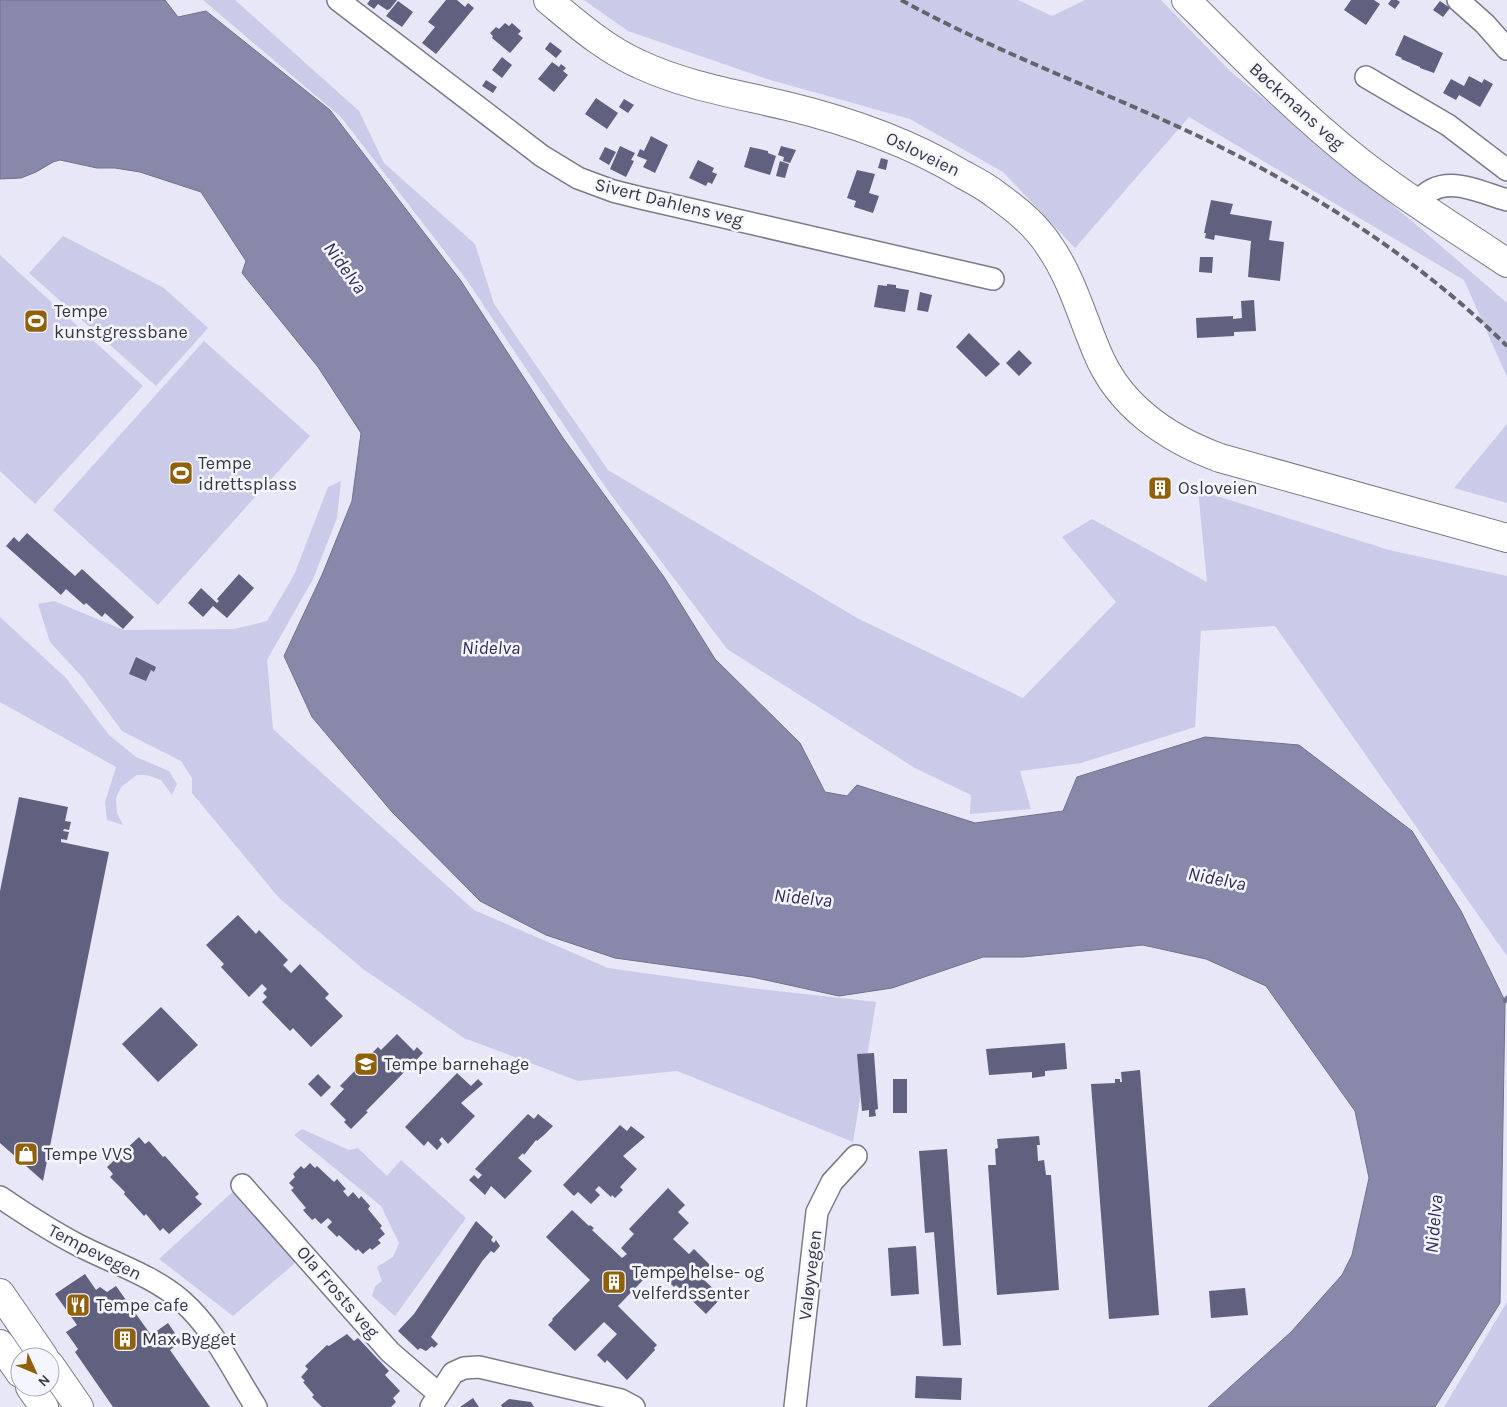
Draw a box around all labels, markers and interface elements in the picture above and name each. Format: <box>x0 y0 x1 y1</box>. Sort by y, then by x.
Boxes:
street label: Bøckmans veg <box>1245 58 1349 154</box>
street label: Osloveien <box>882 127 964 181</box>
street label: Sivert Dahlens veg <box>593 173 745 231</box>
water label: Nidelva <box>319 238 371 298</box>
place label: Tempe kunstgressbane <box>54 300 188 343</box>
sports icon: Tempe kunstgressbane <box>23 308 49 334</box>
place label: Tempe idrettsplass <box>198 452 297 495</box>
sports icon: Tempe idrettsplass <box>168 460 194 486</box>
building icon: Osloveien <box>1147 475 1173 501</box>
place label: Osloveien <box>1178 477 1258 499</box>
water label: Nidelva <box>462 637 520 659</box>
water label: Nidelva <box>1186 863 1248 895</box>
water label: Nidelva <box>773 884 833 912</box>
school or university icon: Tempe barnehage <box>353 1051 379 1077</box>
place label: Tempe barnehage <box>384 1053 529 1075</box>
shop icon: Tempe VVS <box>13 1141 39 1167</box>
place label: Tempe VVS <box>44 1143 133 1165</box>
water label: Nidelva <box>1420 1194 1448 1254</box>
street label: Tempevegen <box>45 1219 145 1285</box>
street label: Valøyvegen <box>794 1228 826 1322</box>
street label: Ola Frosts veg <box>292 1241 384 1343</box>
place label: Tempe helse- og velferdssenter <box>632 1261 764 1304</box>
building icon: Tempe helse- og velferdssenter <box>601 1269 627 1295</box>
restaurant icon: Tempe cafe <box>65 1292 91 1318</box>
place label: Tempe cafe <box>96 1294 188 1316</box>
building icon: Max Bygget <box>112 1326 138 1352</box>
place label: Max Bygget <box>142 1328 237 1350</box>
north arrow <box>10 1347 60 1397</box>
text: N <box>34 1371 54 1390</box>

